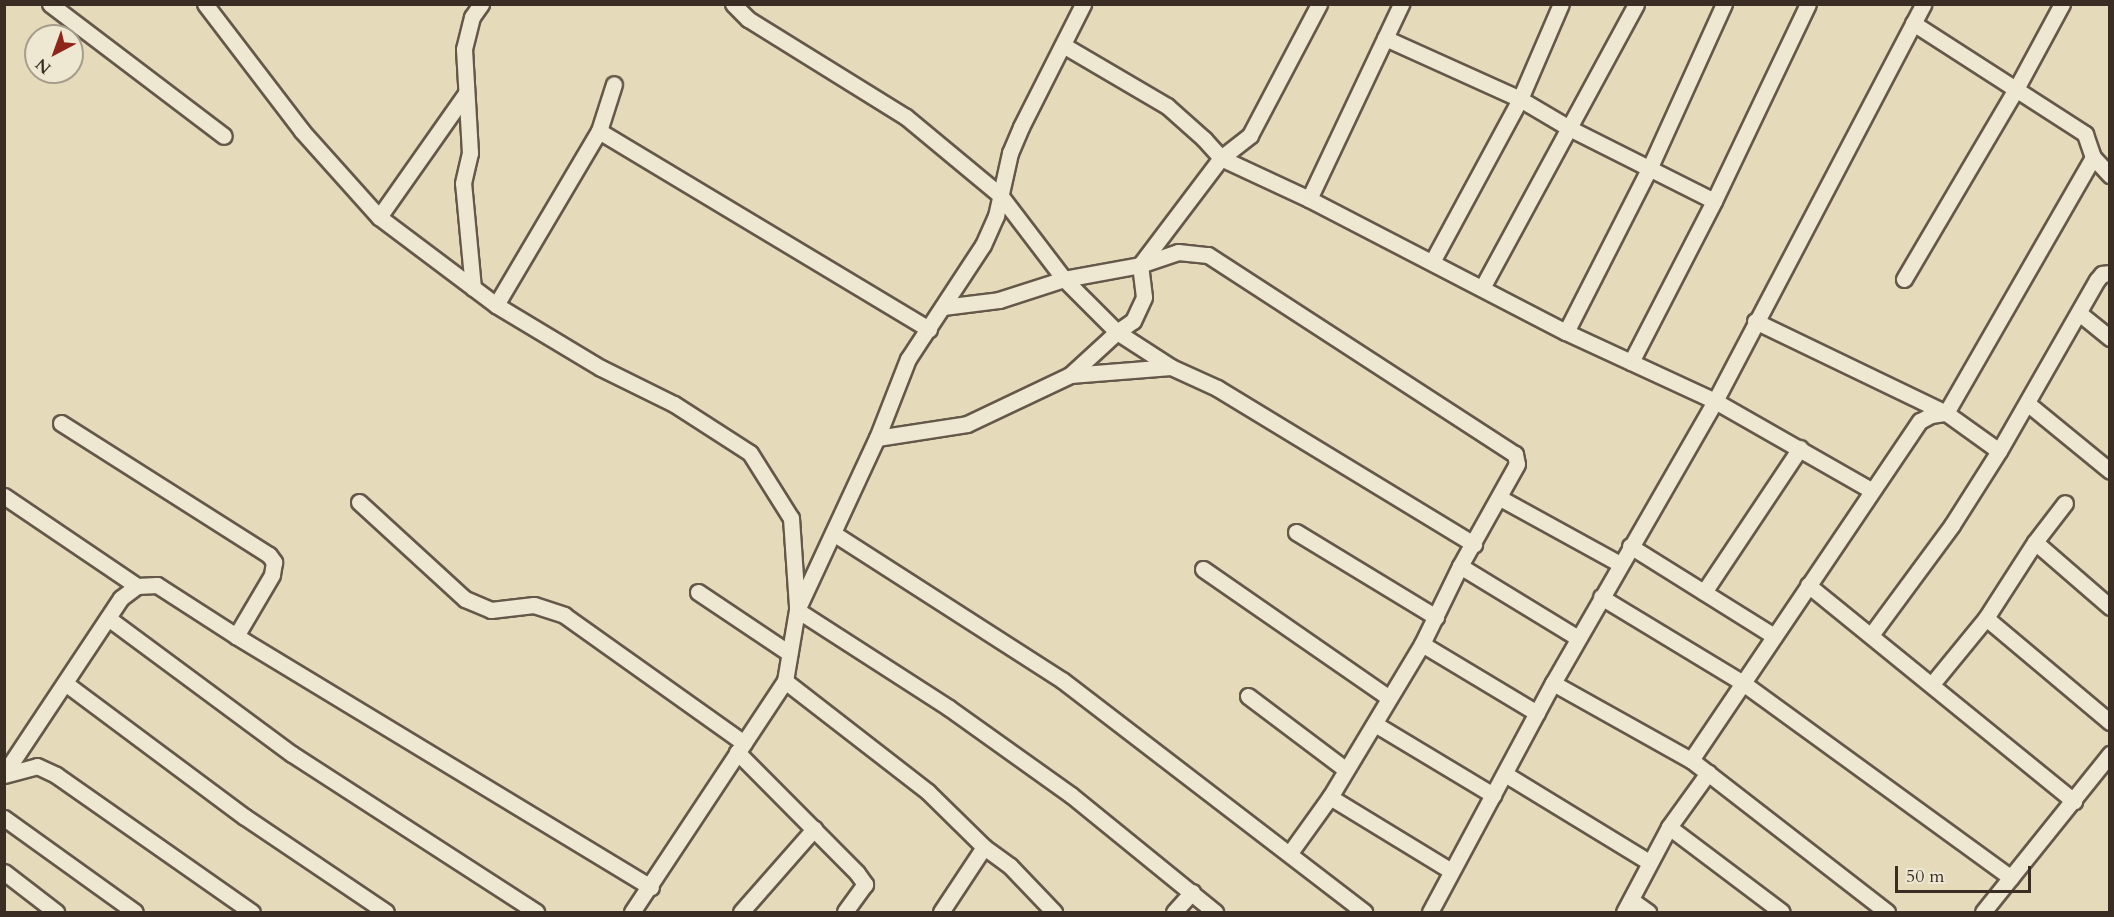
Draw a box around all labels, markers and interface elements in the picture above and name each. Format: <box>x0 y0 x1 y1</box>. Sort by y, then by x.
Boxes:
north arrow <box>24 24 84 84</box>
text: N <box>31 53 56 79</box>
scale bar <box>1898 854 2034 892</box>
text: 50 m <box>1906 864 1945 889</box>

